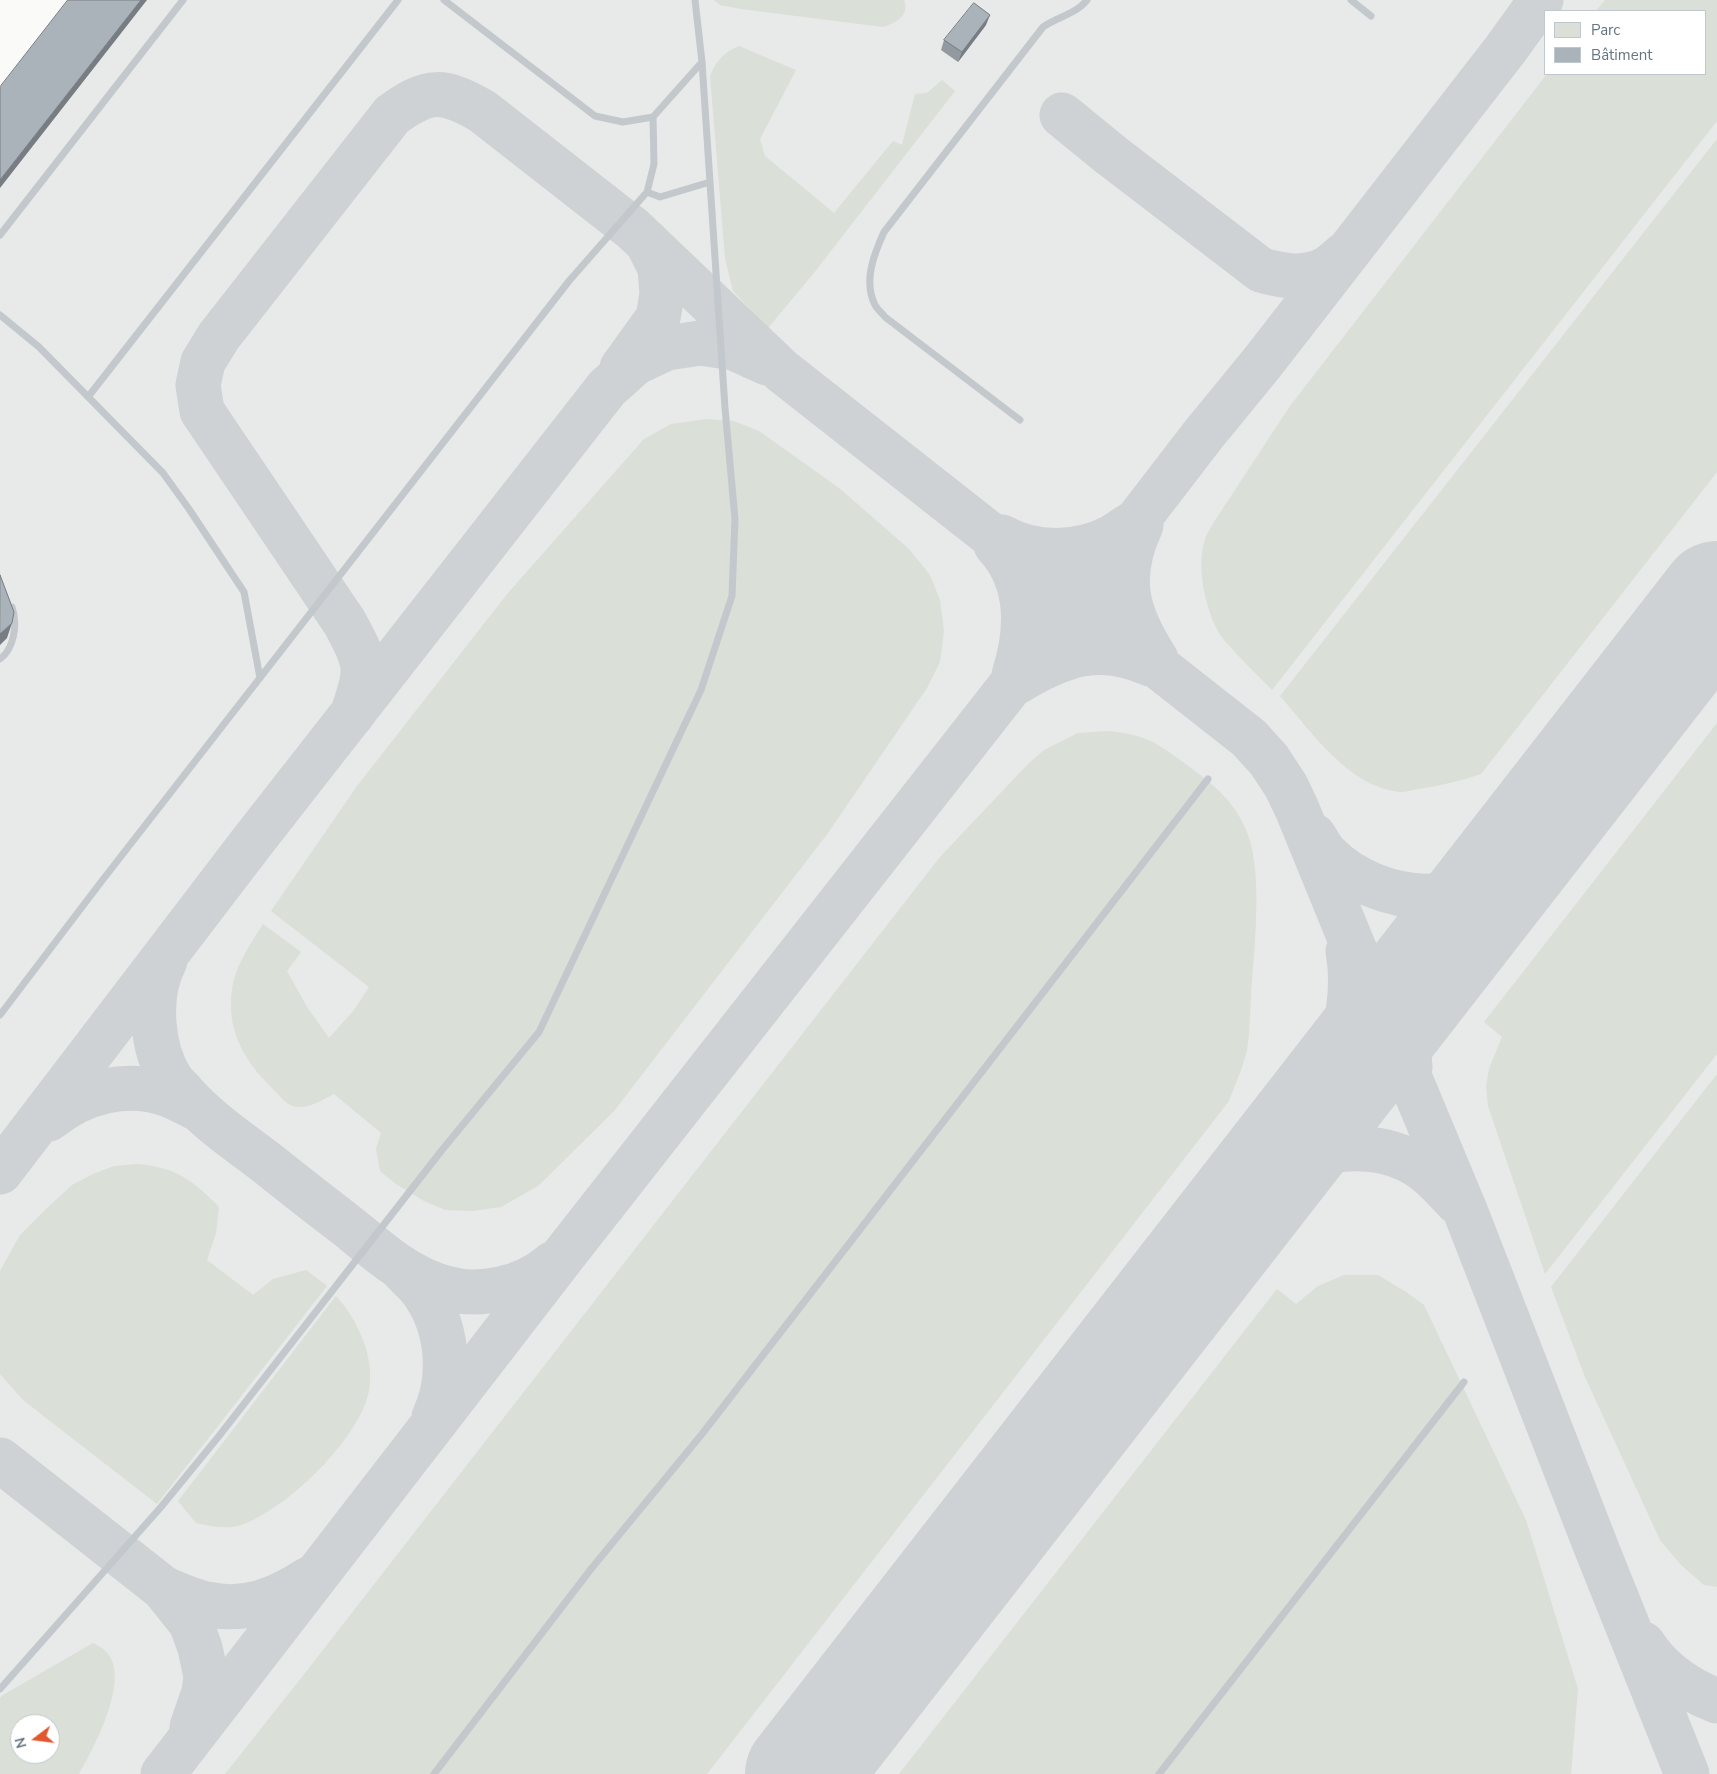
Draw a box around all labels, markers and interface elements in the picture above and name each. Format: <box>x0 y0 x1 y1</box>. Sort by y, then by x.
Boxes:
legend <box>1544 10 1707 75</box>
text: Parc <box>1591 20 1620 40</box>
text: Bâtiment <box>1591 45 1652 65</box>
north arrow <box>10 1714 60 1764</box>
text: N <box>10 1735 32 1750</box>

